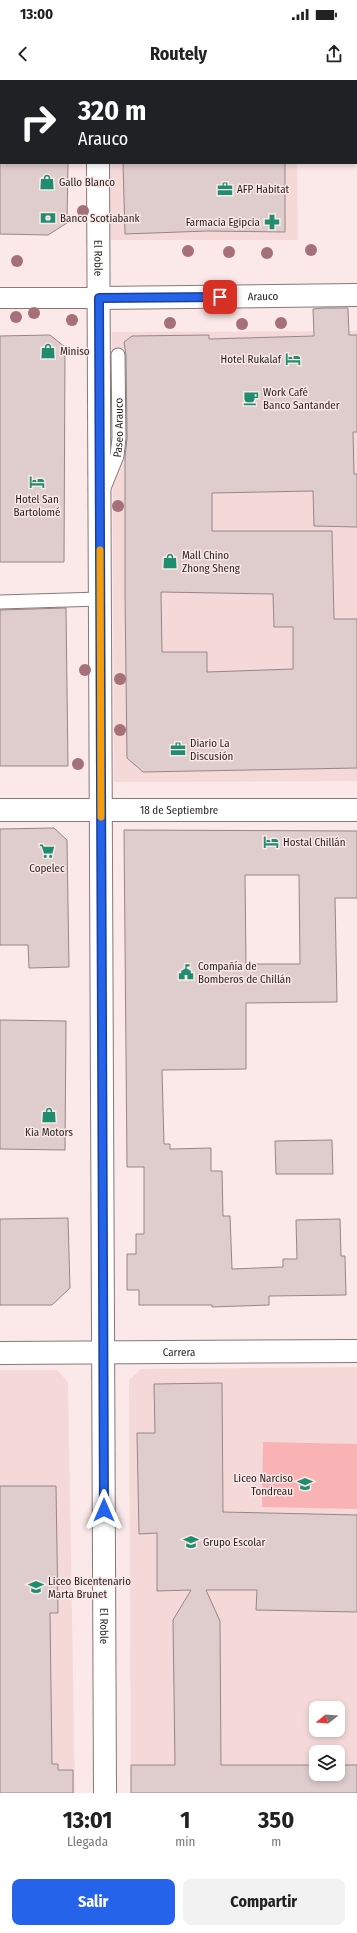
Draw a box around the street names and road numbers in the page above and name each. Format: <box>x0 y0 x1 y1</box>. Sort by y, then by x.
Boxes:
street label: El Roble <box>92 240 105 276</box>
street label: Arauco <box>248 289 279 303</box>
street label: Paseo Arauco <box>110 397 126 458</box>
street label: 18 de Septiembre <box>140 804 218 817</box>
street label: Carrera <box>163 1345 195 1359</box>
street label: El Roble <box>98 1608 111 1644</box>

